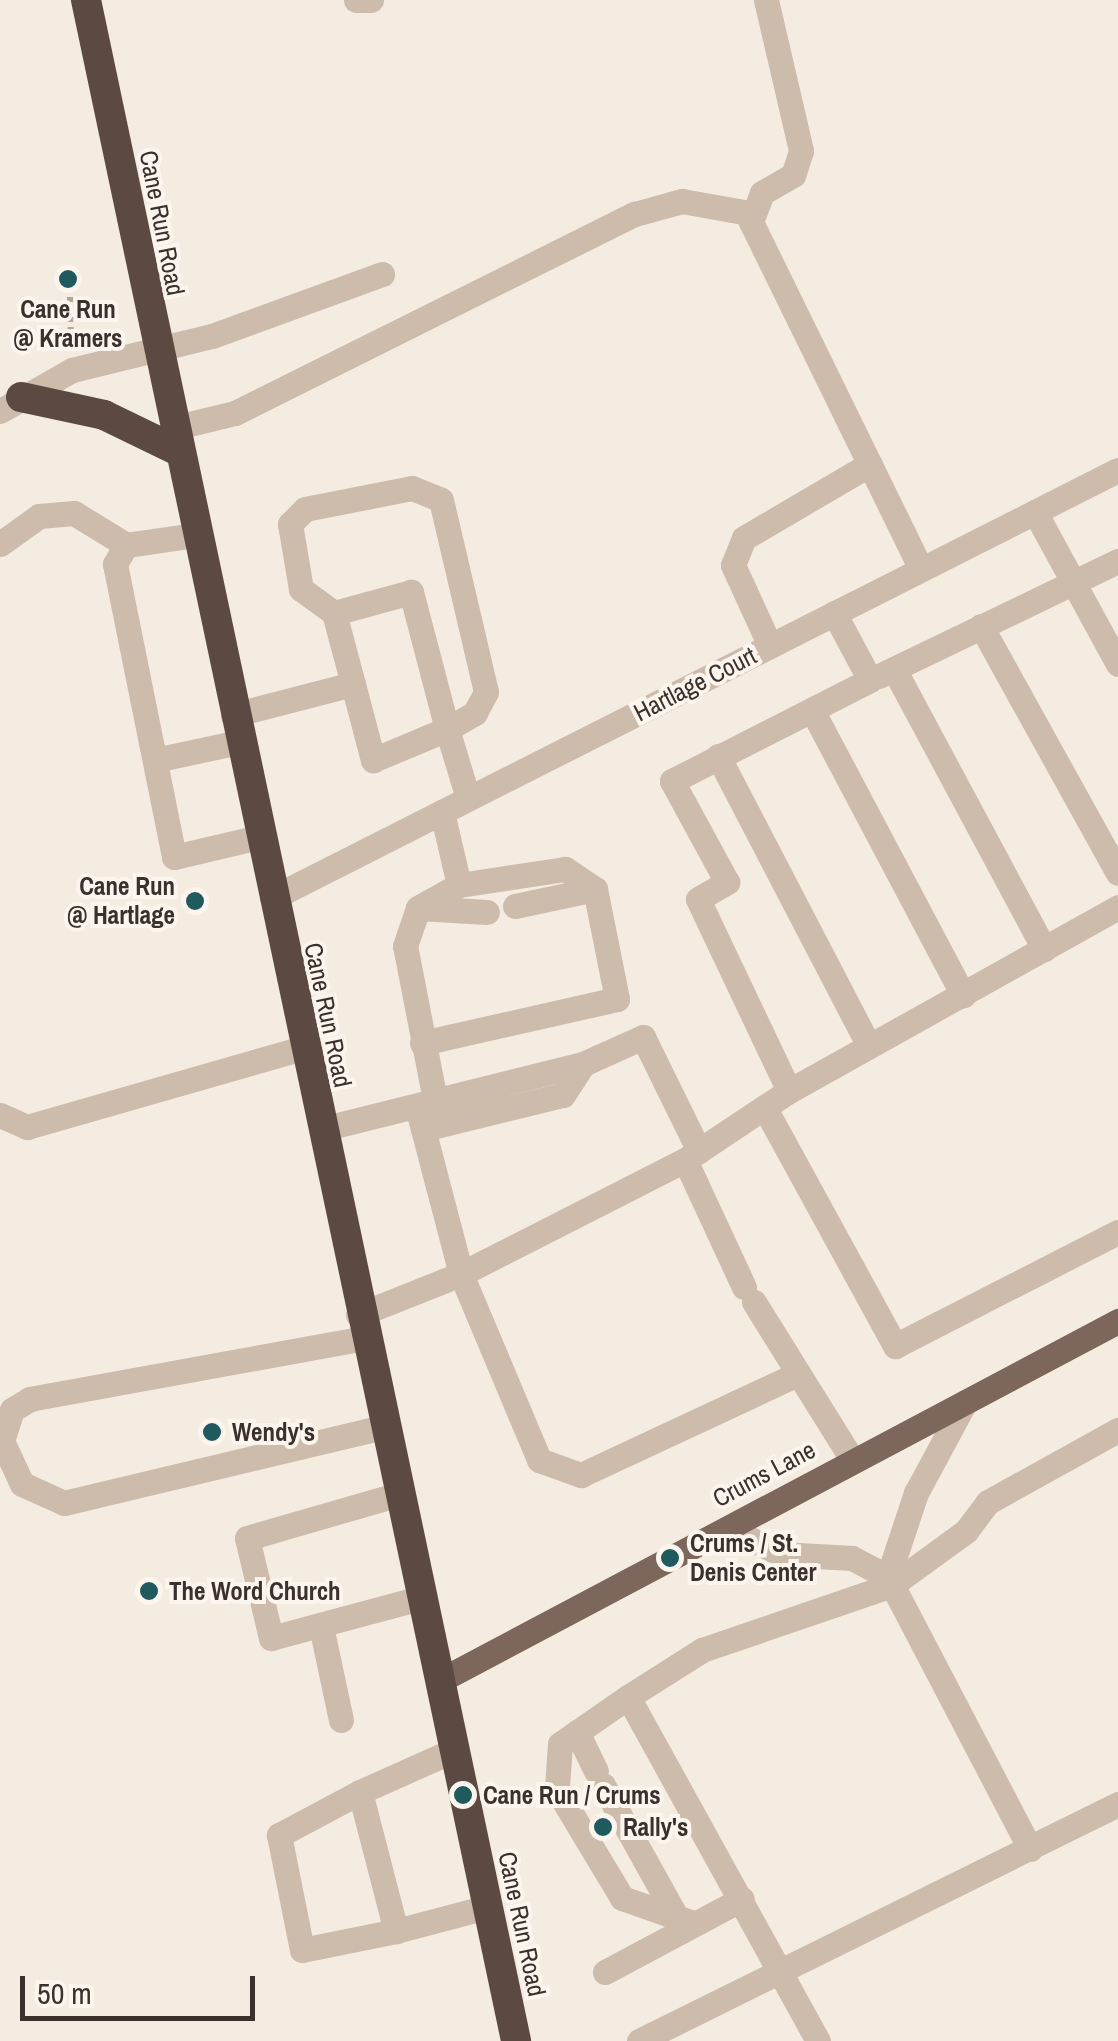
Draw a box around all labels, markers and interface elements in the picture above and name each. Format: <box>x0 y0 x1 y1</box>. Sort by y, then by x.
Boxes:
street label: Cane Run Road <box>133 148 191 298</box>
marker: Cane Run @ Kramers <box>57 268 79 290</box>
place label: Cane Run @ Kramers <box>14 295 122 354</box>
street label: Hartlage Court <box>629 640 761 728</box>
place label: Cane Run @ Hartlage <box>67 872 175 931</box>
marker: Cane Run @ Hartlage <box>184 890 206 912</box>
street label: Cane Run Road <box>298 940 358 1090</box>
place label: Wendy's <box>232 1417 315 1447</box>
marker: Wendy's <box>201 1421 223 1443</box>
street label: Crums Lane <box>708 1435 820 1513</box>
place label: Crums / St. Denis Center <box>690 1529 816 1588</box>
marker: Crums / St. Denis Center <box>659 1547 681 1569</box>
place label: The Word Church <box>169 1576 341 1606</box>
marker: The Word Church <box>138 1580 160 1602</box>
place label: Cane Run / Crums <box>483 1780 661 1810</box>
marker: Cane Run / Crums <box>452 1784 474 1806</box>
place label: Rally's <box>623 1812 688 1842</box>
marker: Rally's <box>592 1816 614 1838</box>
street label: Cane Run Road <box>492 1849 552 1999</box>
scale bar <box>25 1956 260 2018</box>
text: 50 m <box>37 1973 92 2013</box>

